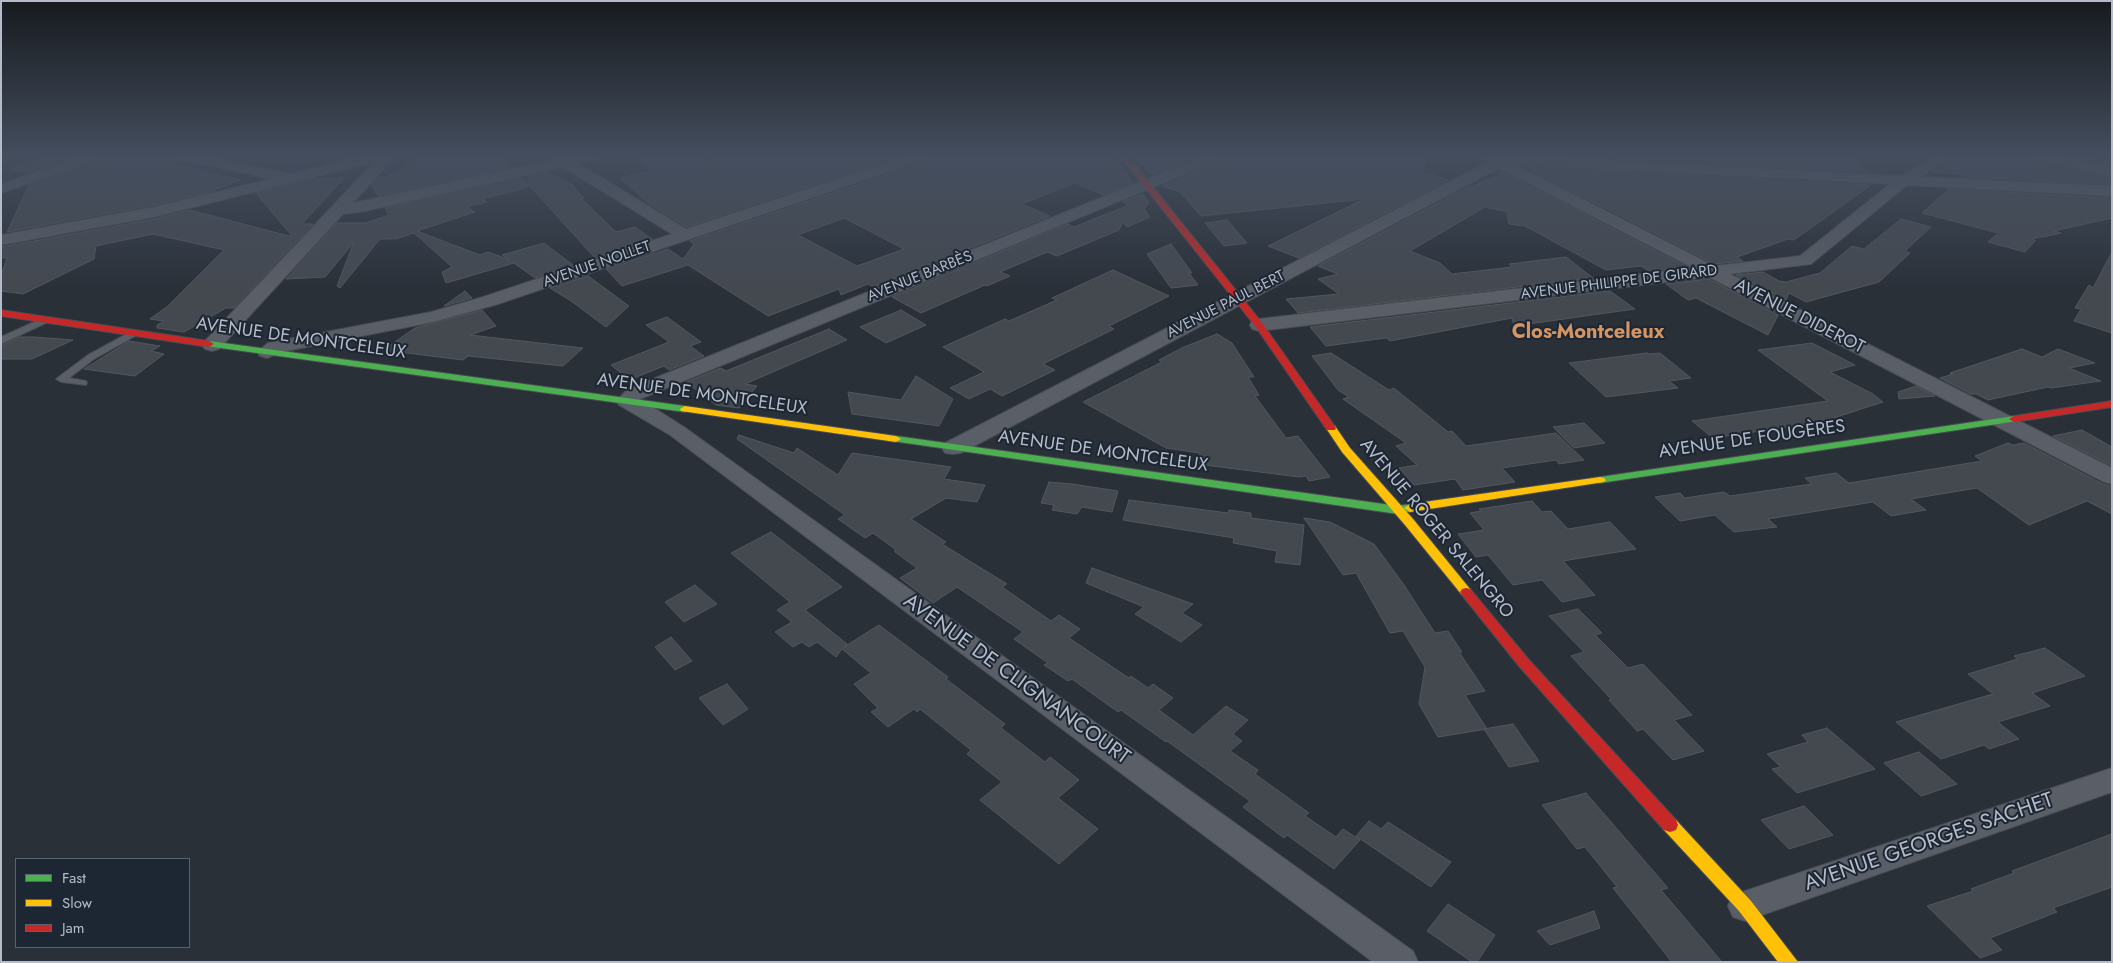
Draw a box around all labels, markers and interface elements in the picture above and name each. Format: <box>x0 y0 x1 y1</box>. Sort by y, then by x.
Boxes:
street label: AVENUE NOLLET <box>541 238 653 292</box>
street label: AVENUE BARBÈS <box>865 248 975 306</box>
street label: AVENUE PHILIPPE DE GIRARD <box>1520 262 1718 304</box>
street label: AVENUE PAUL BERT <box>1164 267 1288 343</box>
street label: AVENUE DIDEROT <box>1730 275 1868 359</box>
street label: AVENUE DE MONTCELEUX <box>195 314 407 364</box>
district label: Clos-Montceleux <box>1512 321 1664 345</box>
street label: AVENUE DE MONTCELEUX <box>596 370 808 420</box>
street label: AVENUE DE FOUGÈRES <box>1657 416 1847 464</box>
street label: AVENUE DE MONTCELEUX <box>997 427 1209 477</box>
street label: AVENUE ROGER SALENGRO <box>1354 435 1518 623</box>
street label: AVENUE DE CLIGNANCOURT <box>898 589 1134 771</box>
street label: AVENUE GEORGES SACHET <box>1801 788 2057 898</box>
legend <box>15 858 190 948</box>
text: Fast <box>62 867 86 889</box>
text: Slow <box>62 892 92 914</box>
text: Jam <box>62 917 85 939</box>

